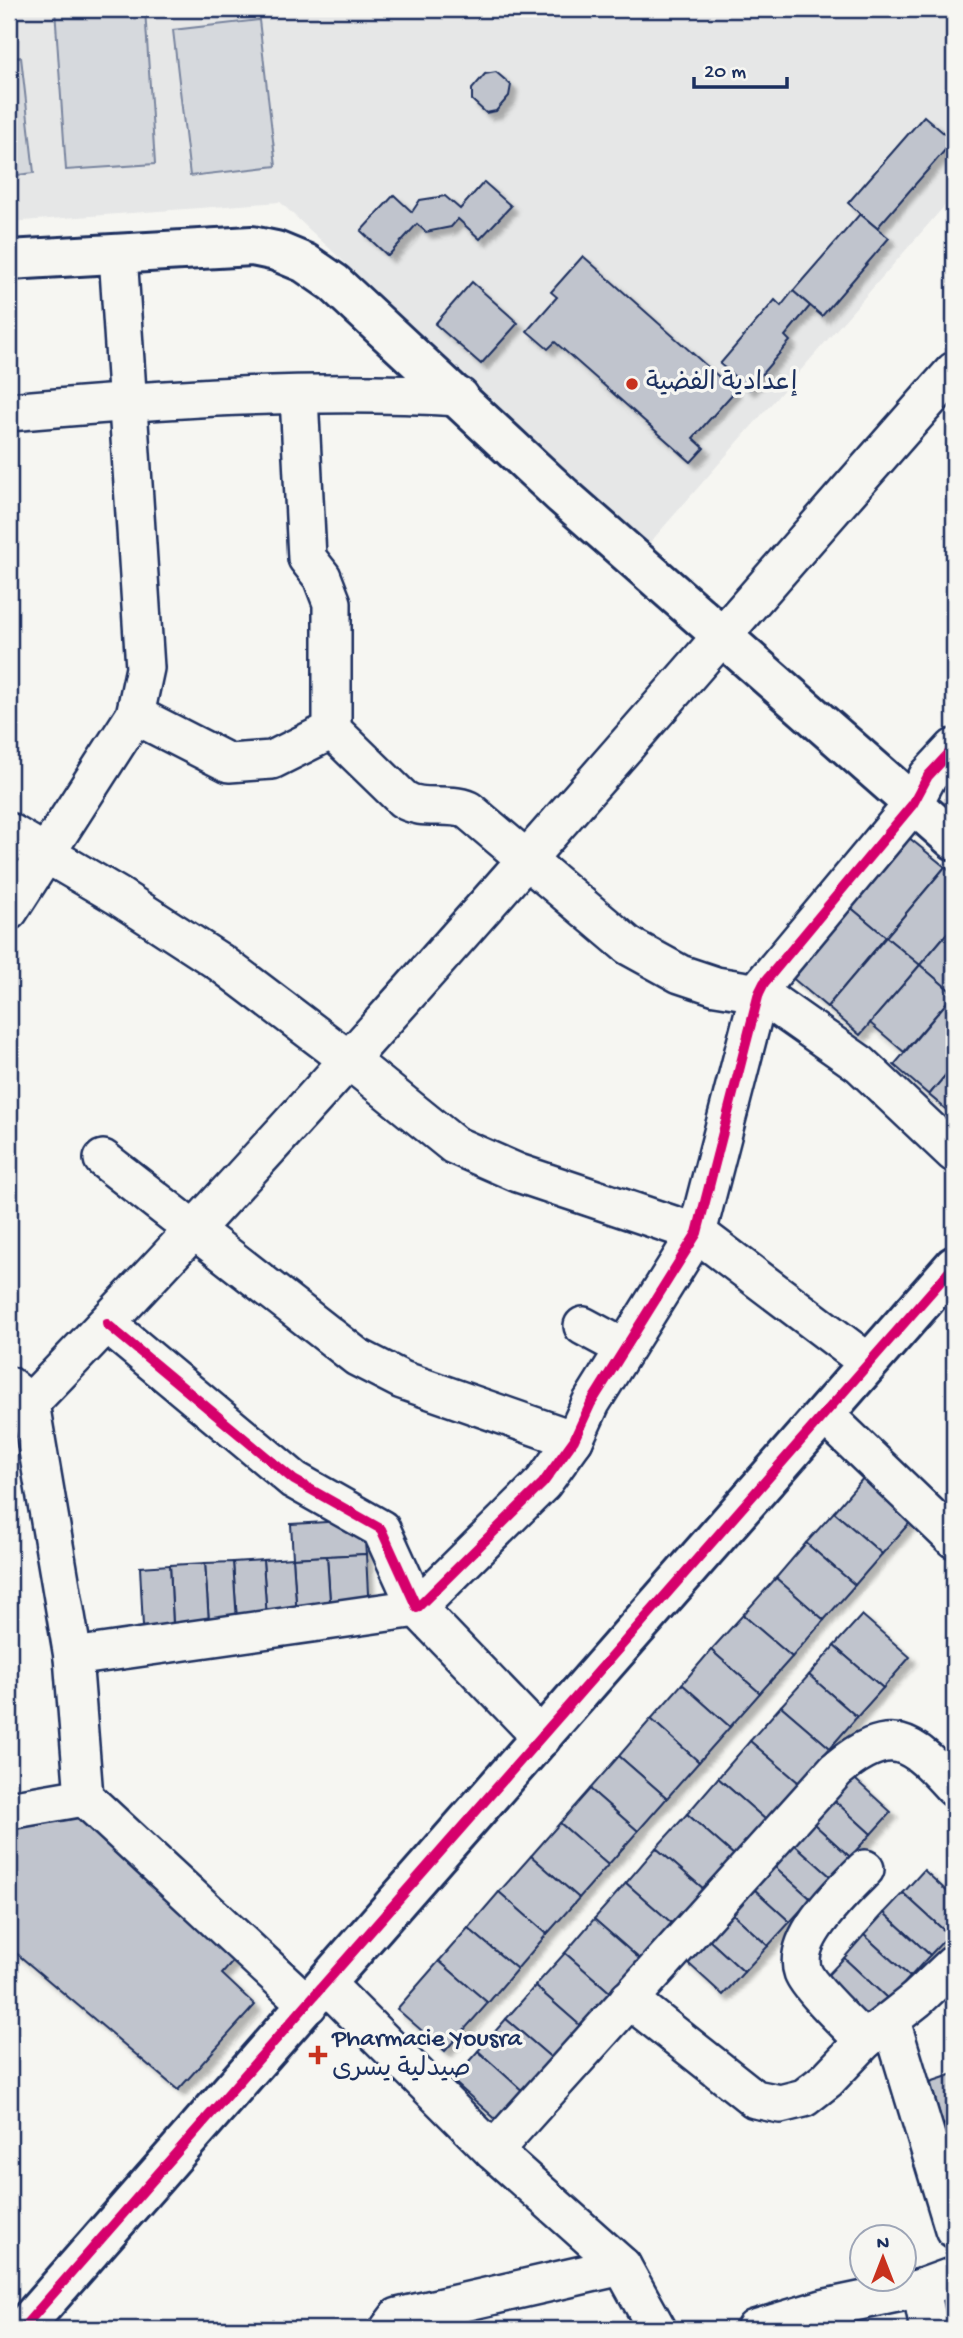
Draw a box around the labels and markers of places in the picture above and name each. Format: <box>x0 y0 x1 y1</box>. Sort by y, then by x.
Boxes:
place label: إعدادية الفضية <box>646 369 797 400</box>
marker: إعدادية الفضية <box>624 376 640 392</box>
place label: Pharmacie Yousra صيدلية يسرى <box>331 2025 523 2086</box>
marker: Pharmacie Yousra صيدلية يسرى <box>310 2047 326 2063</box>

